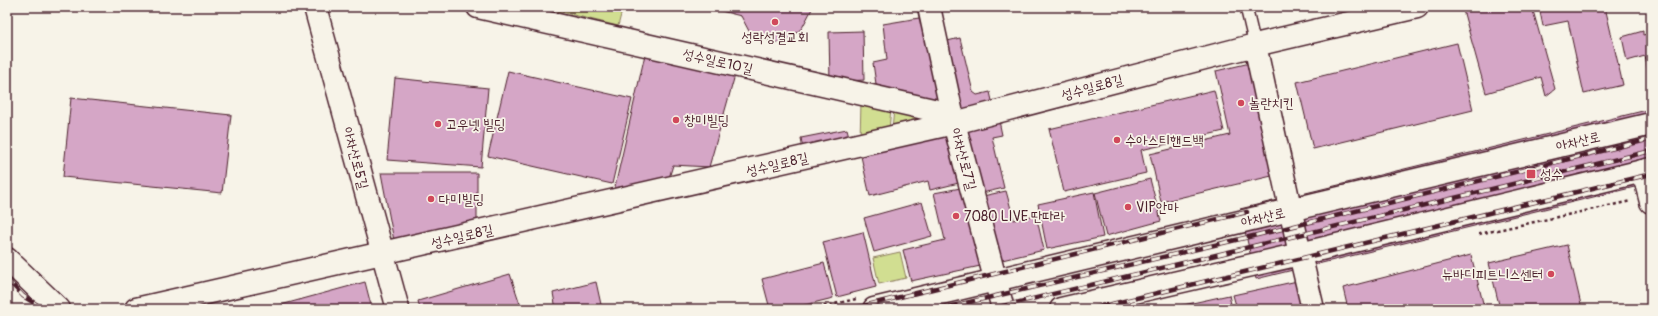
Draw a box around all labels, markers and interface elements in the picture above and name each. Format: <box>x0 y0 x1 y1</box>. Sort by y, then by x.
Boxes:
marker: 성락성결교회 <box>770 17 780 27</box>
place label: 성락성결교회 <box>741 29 809 46</box>
street label: 성수일로10길 <box>681 45 755 78</box>
street label: 성수일로8길 <box>1059 71 1126 104</box>
place label: 놀란치킨 <box>1249 95 1294 112</box>
marker: 놀란치킨 <box>1236 98 1246 108</box>
place label: 창미빌딩 <box>684 112 729 129</box>
marker: 창미빌딩 <box>671 115 681 125</box>
place label: 고우넷 빌딩 <box>446 116 505 133</box>
marker: 고우넷 빌딩 <box>433 119 443 129</box>
street label: 아차산로5길 <box>339 125 372 192</box>
street label: 아차산로7길 <box>947 126 980 193</box>
street label: 아차산로 <box>1554 128 1602 155</box>
place label: 수아스티핸드백 <box>1125 132 1204 149</box>
marker: 수아스티핸드백 <box>1112 135 1122 145</box>
street label: 성수일로8길 <box>744 149 811 180</box>
place label: 성수 <box>1540 166 1563 183</box>
marker: 성수 <box>1525 168 1537 180</box>
place label: 다미빌딩 <box>439 191 484 208</box>
marker: 다미빌딩 <box>426 194 436 204</box>
place label: VIP안마 <box>1136 199 1179 216</box>
marker: VIP안마 <box>1123 202 1133 212</box>
street label: 아차산로 <box>1239 204 1287 231</box>
place label: 7080 LIVE 딴따라 <box>964 208 1066 225</box>
marker: 7080 LIVE 딴따라 <box>951 211 961 221</box>
street label: 성수일로8길 <box>429 221 496 252</box>
place label: 뉴바디피트니스센터 <box>1442 266 1543 283</box>
marker: 뉴바디피트니스센터 <box>1546 269 1556 279</box>

